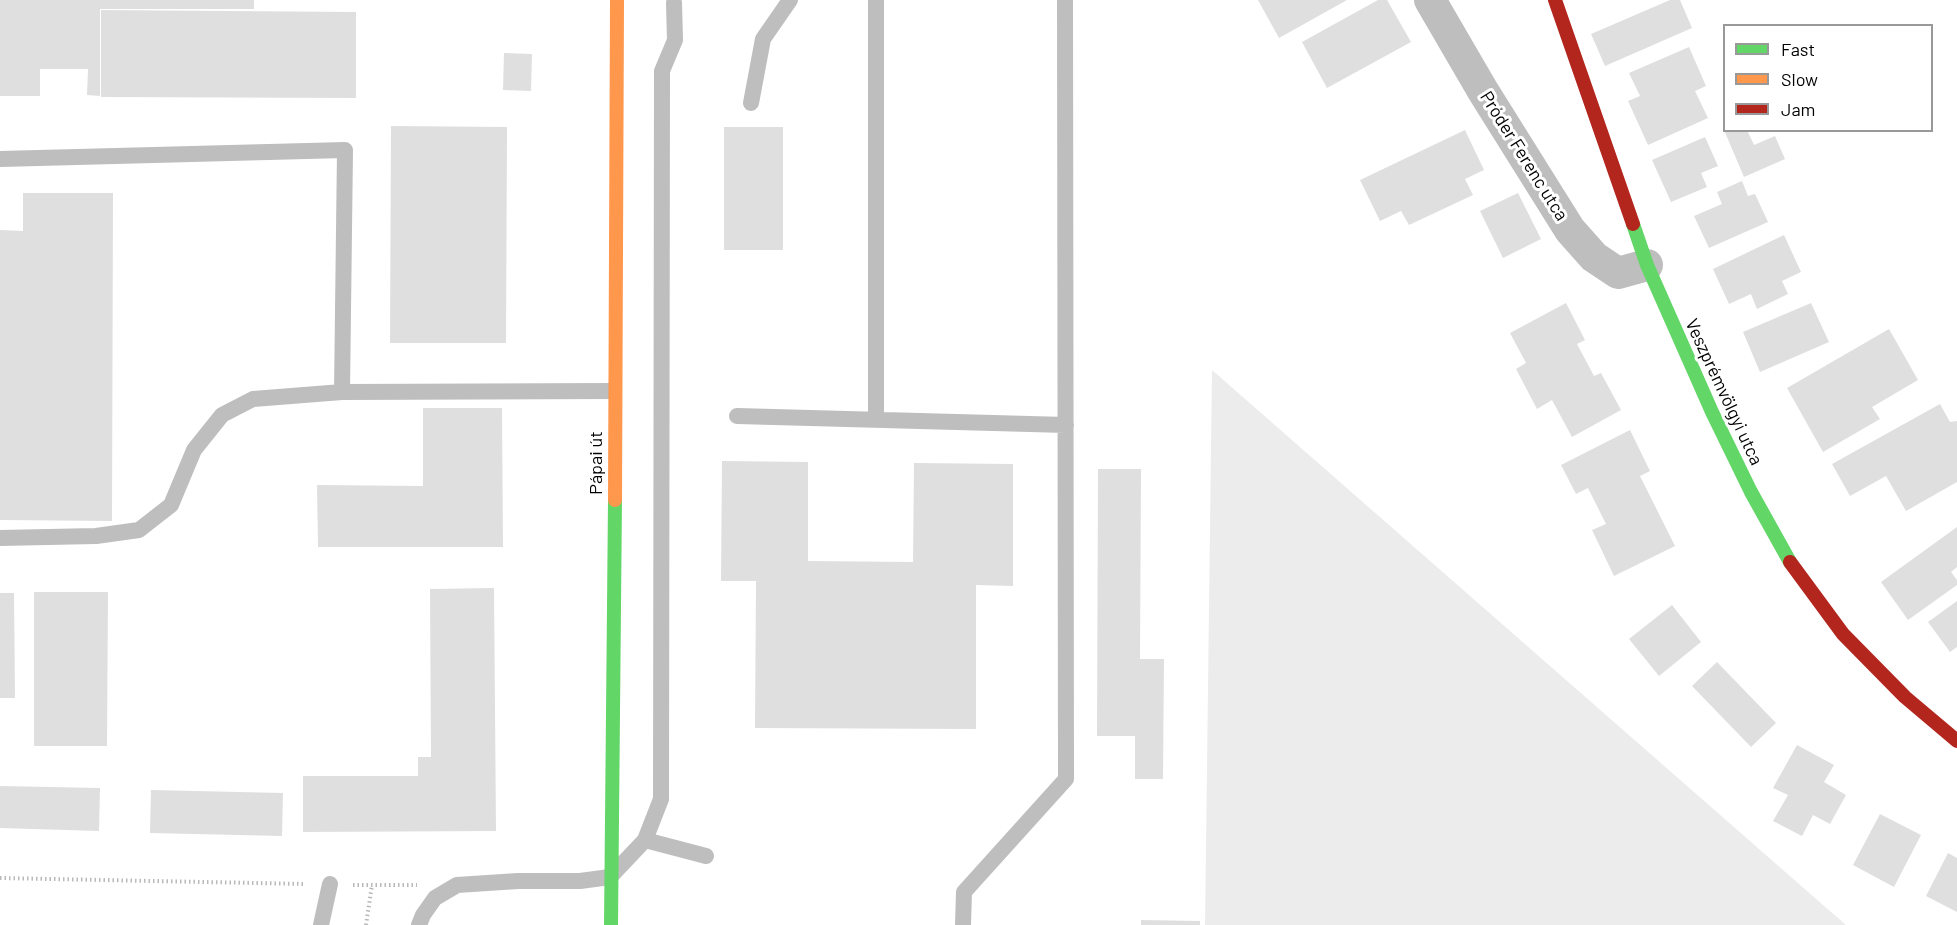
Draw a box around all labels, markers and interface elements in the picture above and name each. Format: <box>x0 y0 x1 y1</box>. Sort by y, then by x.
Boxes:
legend <box>1723 24 1933 132</box>
text: Fast <box>1781 38 1815 60</box>
text: Slow <box>1781 68 1818 90</box>
street label: Próder Ferenc utca <box>1475 87 1573 225</box>
text: Jam <box>1781 98 1815 120</box>
street label: Veszprémvölgyi utca <box>1681 315 1767 469</box>
street label: Pápai út <box>585 431 607 495</box>

